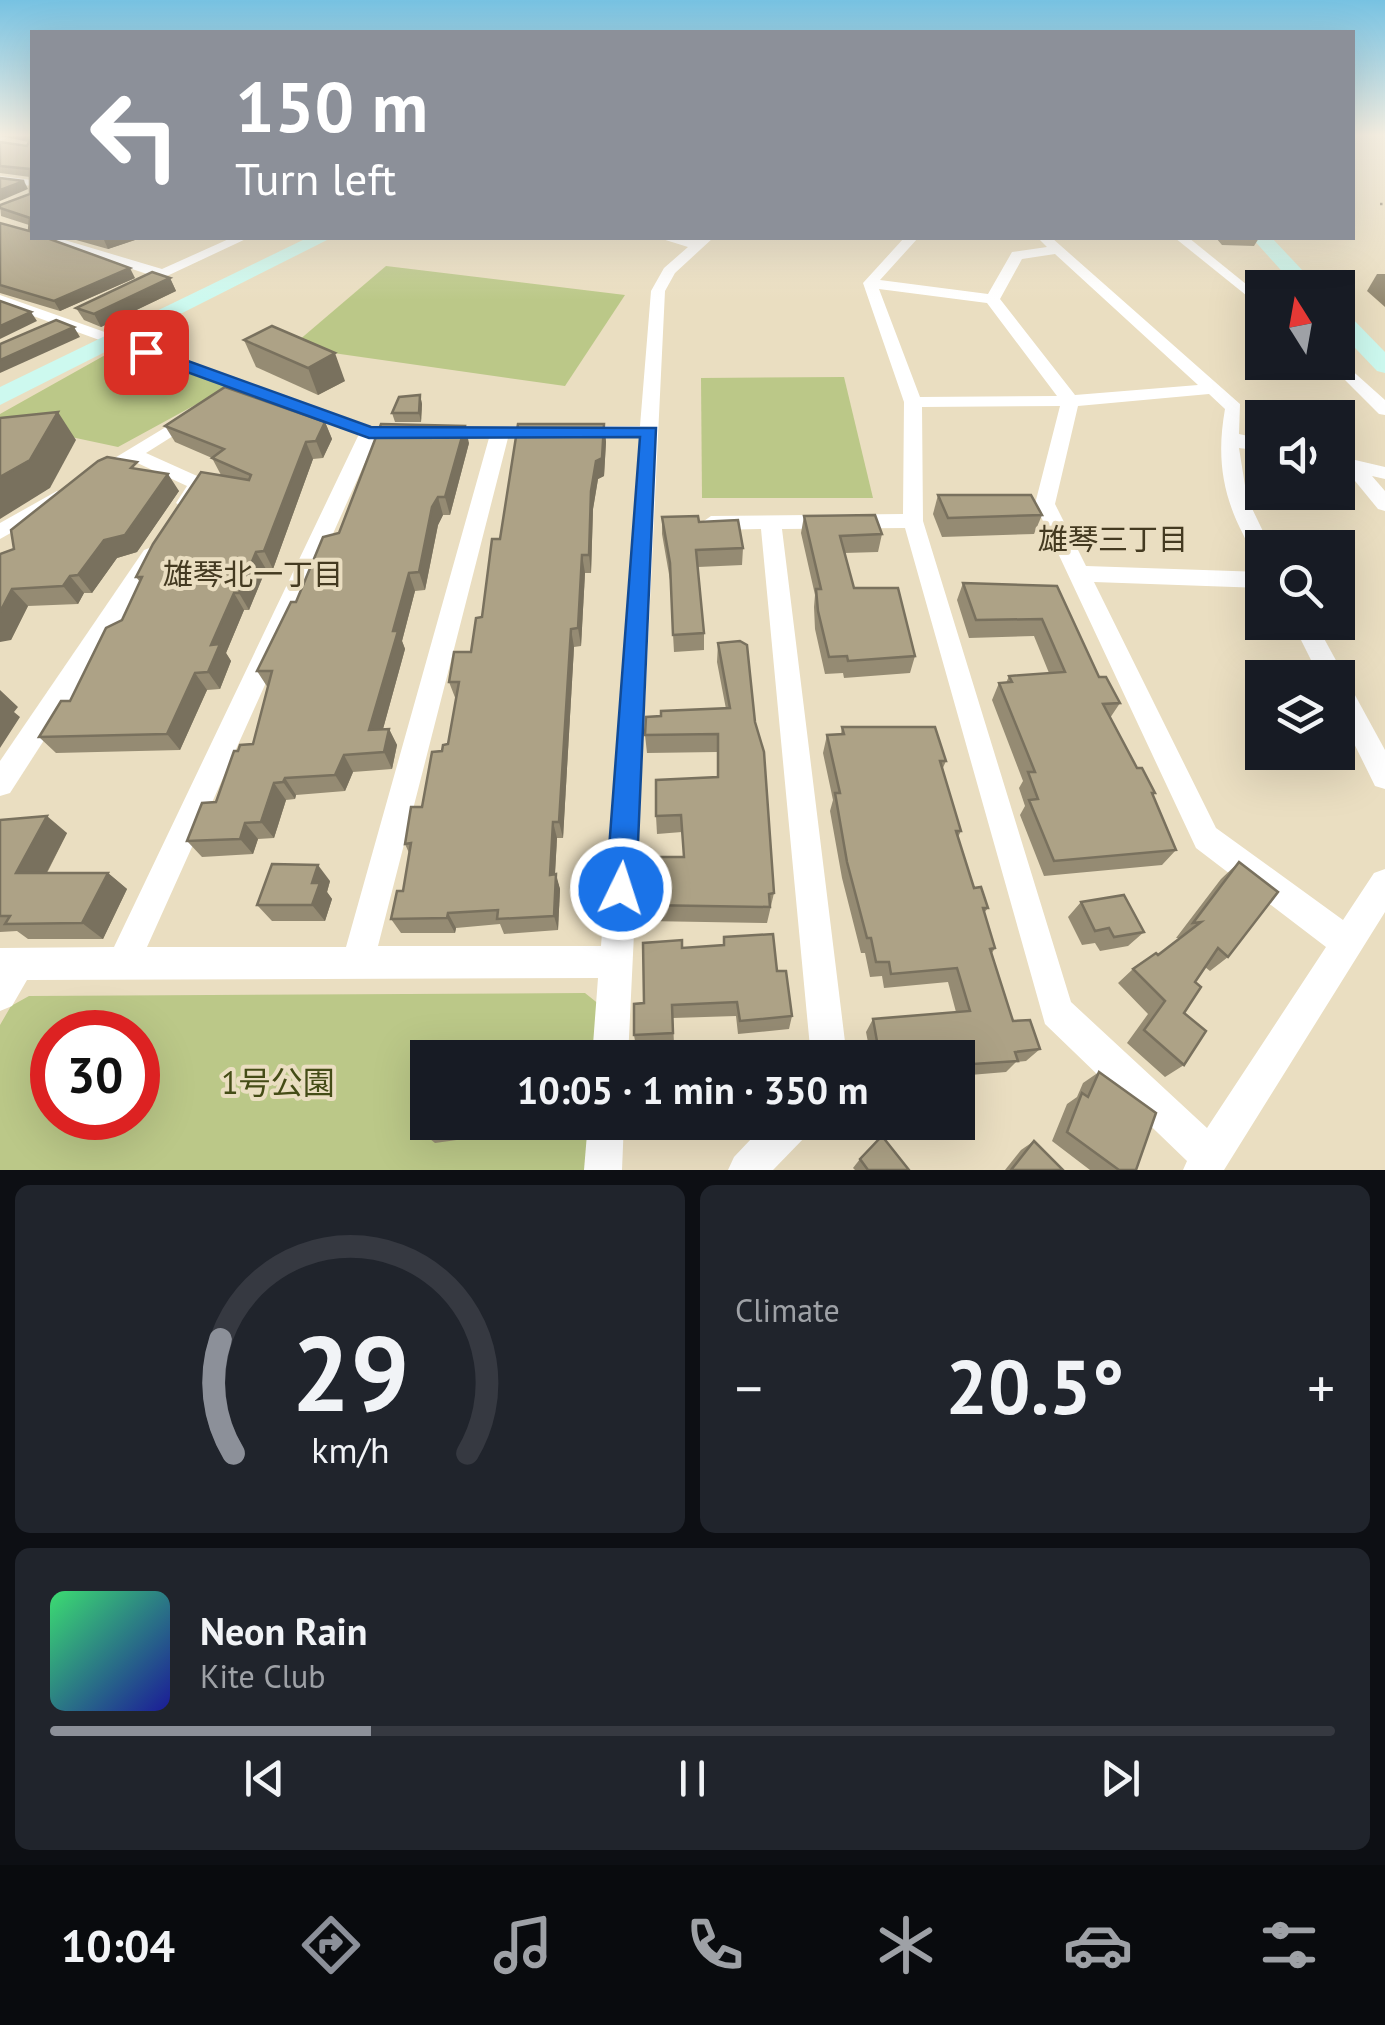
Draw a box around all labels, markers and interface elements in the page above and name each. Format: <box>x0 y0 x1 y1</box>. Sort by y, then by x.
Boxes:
text: 150 m <box>235 61 428 151</box>
icon: left <box>70 70 200 200</box>
text: Turn left <box>235 149 396 207</box>
north arrow <box>1245 270 1355 380</box>
map controls <box>1245 270 1355 770</box>
pin <box>104 310 189 395</box>
icon: arrive <box>119 325 174 380</box>
button: sound <box>1245 400 1355 510</box>
district label: 雄琴三丁目 <box>1038 519 1188 558</box>
button: search <box>1245 530 1355 640</box>
district label: 雄琴北一丁目 <box>163 554 343 593</box>
button: layers <box>1245 660 1355 770</box>
position arrow <box>569 837 673 941</box>
speed limit sign: 30 <box>30 1010 160 1140</box>
park label: 1号公園 <box>221 1061 335 1103</box>
text: 10:05 · 1 min · 350 m <box>517 1065 868 1114</box>
text: Climate <box>735 1289 840 1331</box>
text: 29 <box>291 1305 409 1440</box>
text: 20.5° <box>946 1338 1124 1435</box>
text: − <box>735 1352 763 1423</box>
text: + <box>1307 1352 1335 1423</box>
text: km/h <box>311 1427 389 1473</box>
text: Neon Rain <box>200 1606 367 1655</box>
text: Kite Club <box>200 1655 326 1697</box>
icon: previous <box>237 1751 292 1806</box>
icon: pause <box>665 1751 720 1806</box>
icon: next <box>1093 1751 1148 1806</box>
icon: directions <box>296 1910 366 1980</box>
icon: music <box>488 1910 558 1980</box>
icon: phone <box>680 1910 750 1980</box>
icon: climate <box>871 1910 941 1980</box>
icon: car <box>1063 1910 1133 1980</box>
icon: filters <box>1254 1910 1324 1980</box>
text: 10:04 <box>61 1916 175 1974</box>

